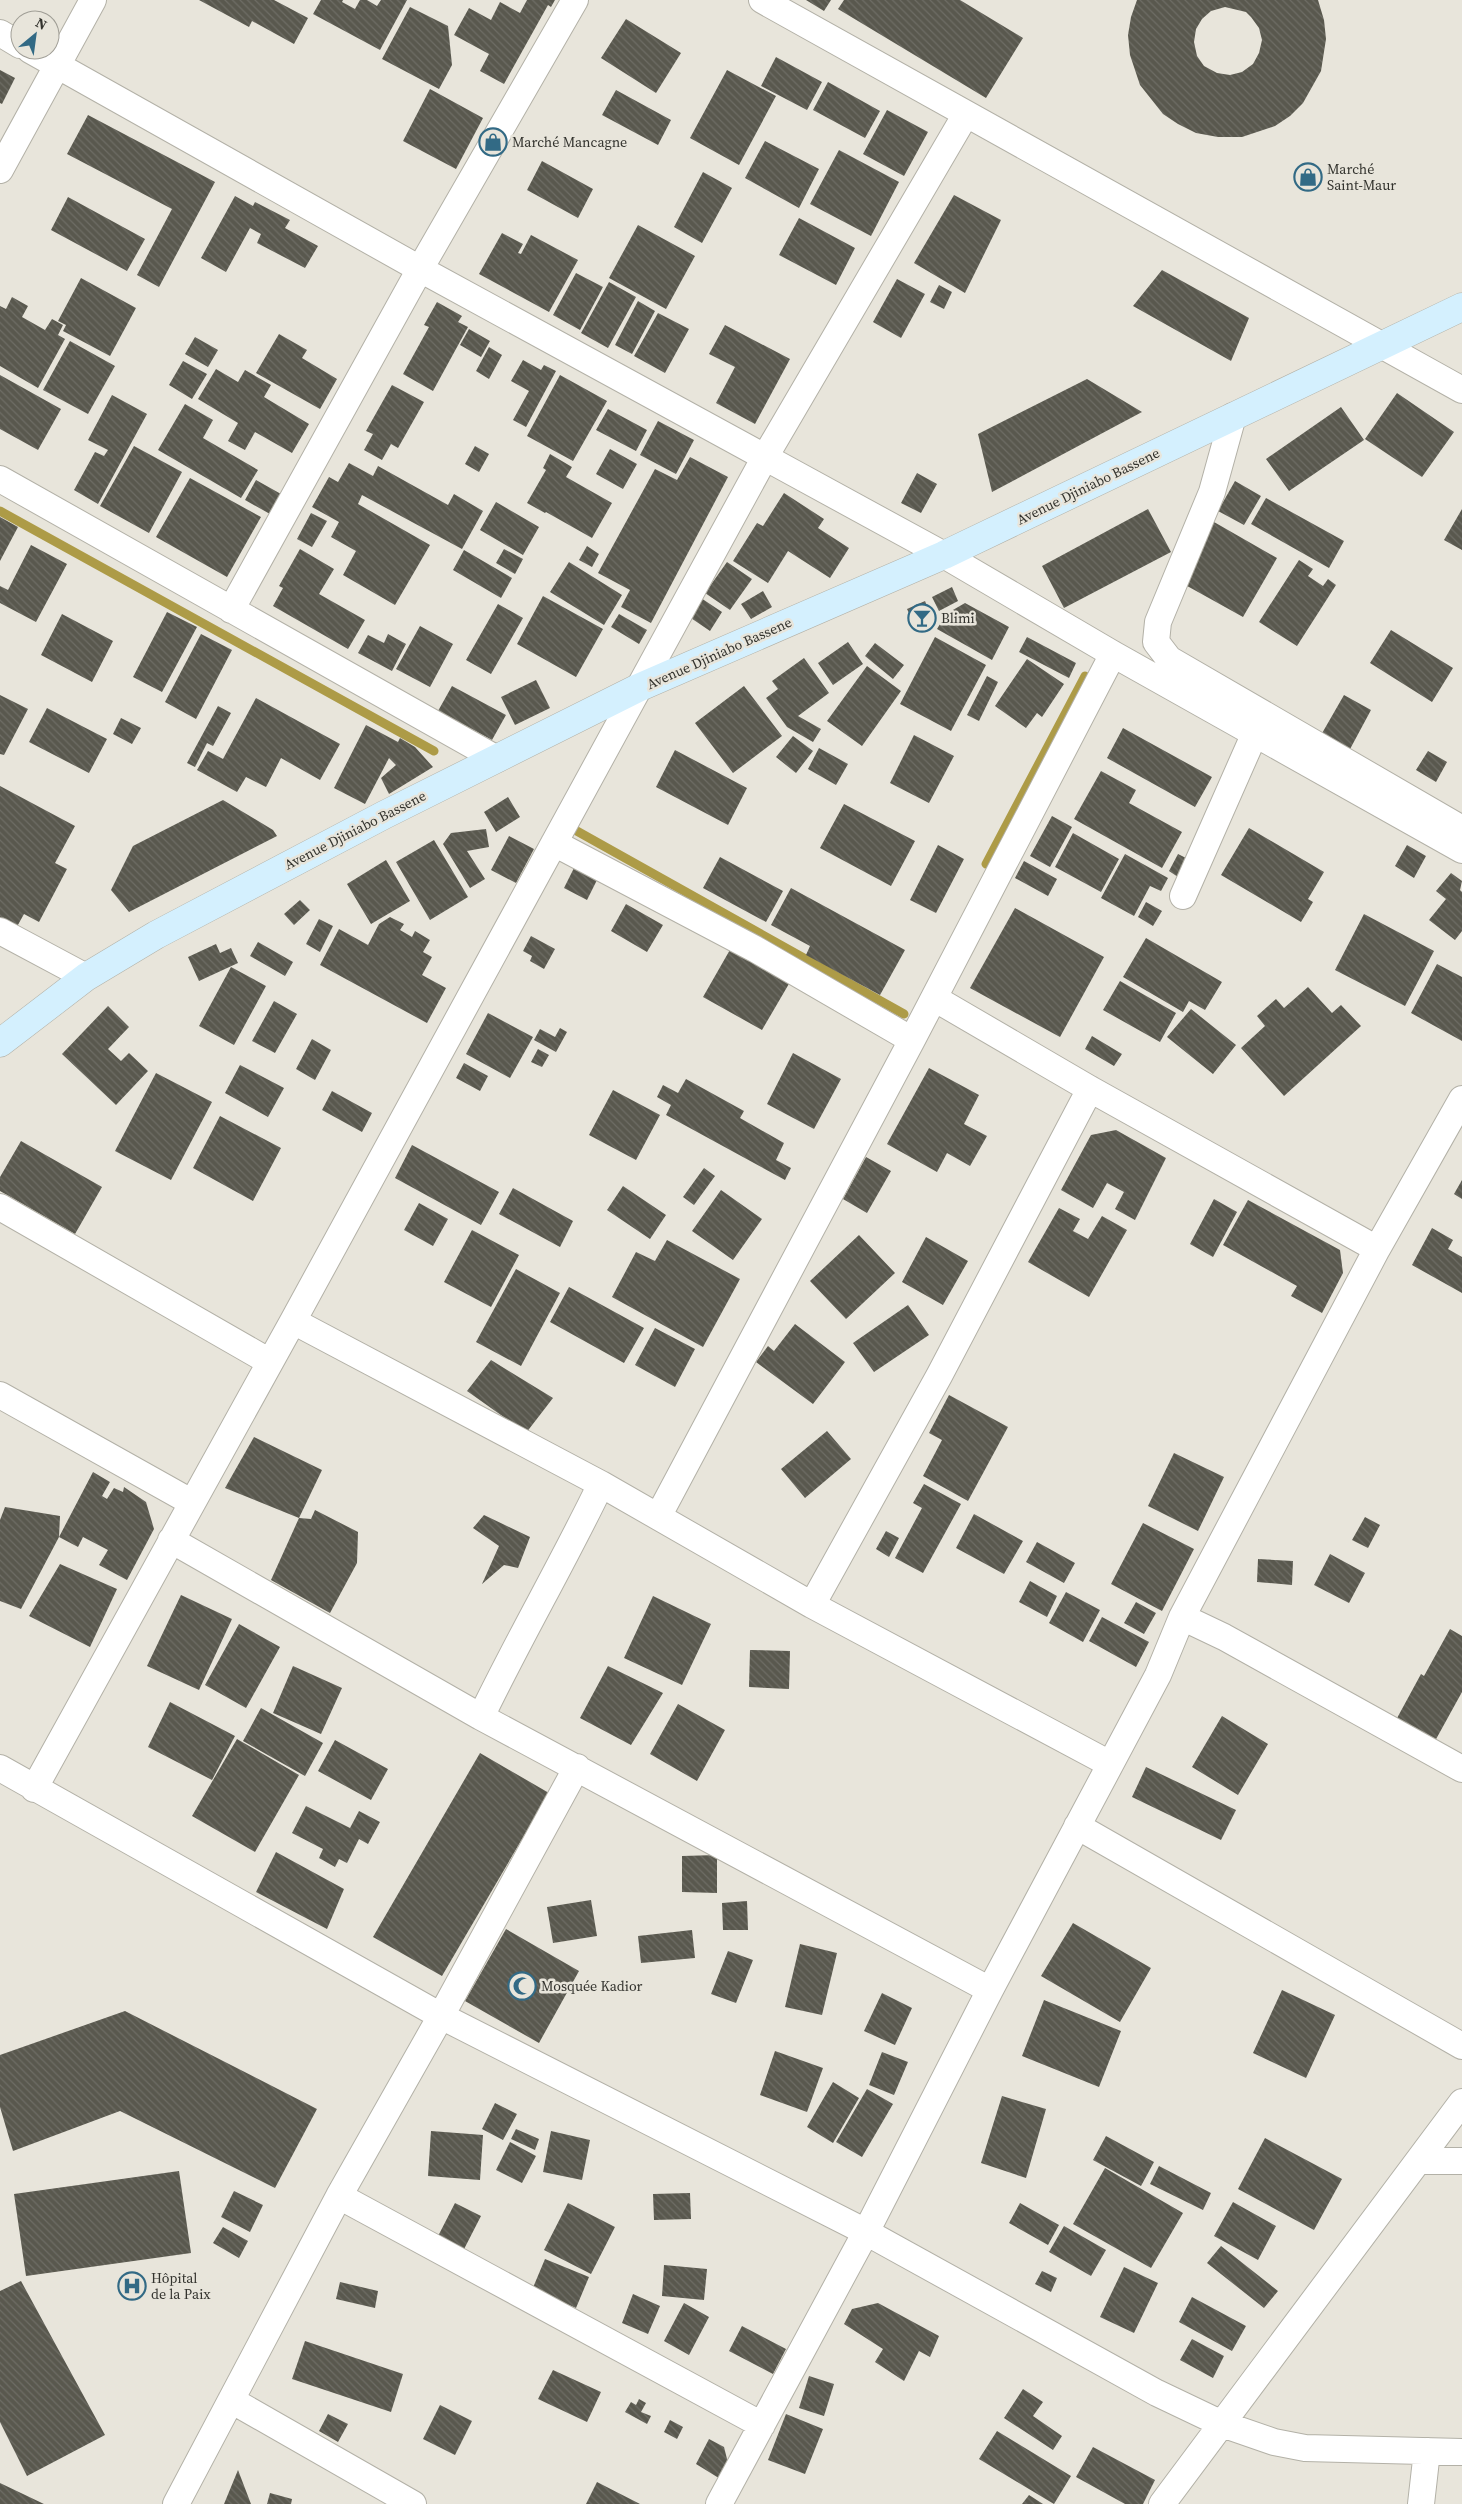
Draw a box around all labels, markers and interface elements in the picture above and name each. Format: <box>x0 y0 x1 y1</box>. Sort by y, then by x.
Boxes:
north arrow <box>10 10 60 60</box>
text: N <box>32 12 51 35</box>
shop icon: Marché Mancagne <box>478 127 508 157</box>
place label: Marché Mancagne <box>512 132 627 152</box>
place label: Marché Saint-Maur <box>1327 159 1396 195</box>
shop icon: Marché Saint-Maur <box>1293 162 1323 192</box>
street label: Avenue Djiniabo Bassene <box>1013 443 1163 529</box>
bar icon: Blimi <box>907 603 937 633</box>
place label: Blimi <box>941 608 975 628</box>
street label: Avenue Djiniabo Bassene <box>643 612 795 694</box>
street label: Avenue Djiniabo Bassene <box>281 785 429 875</box>
mosque icon: Mosquée Kadior <box>507 1971 537 2001</box>
place label: Mosquée Kadior <box>541 1976 643 1996</box>
place label: Hôpital de la Paix <box>151 2268 211 2304</box>
hospital icon: Hôpital de la Paix <box>117 2271 147 2301</box>

